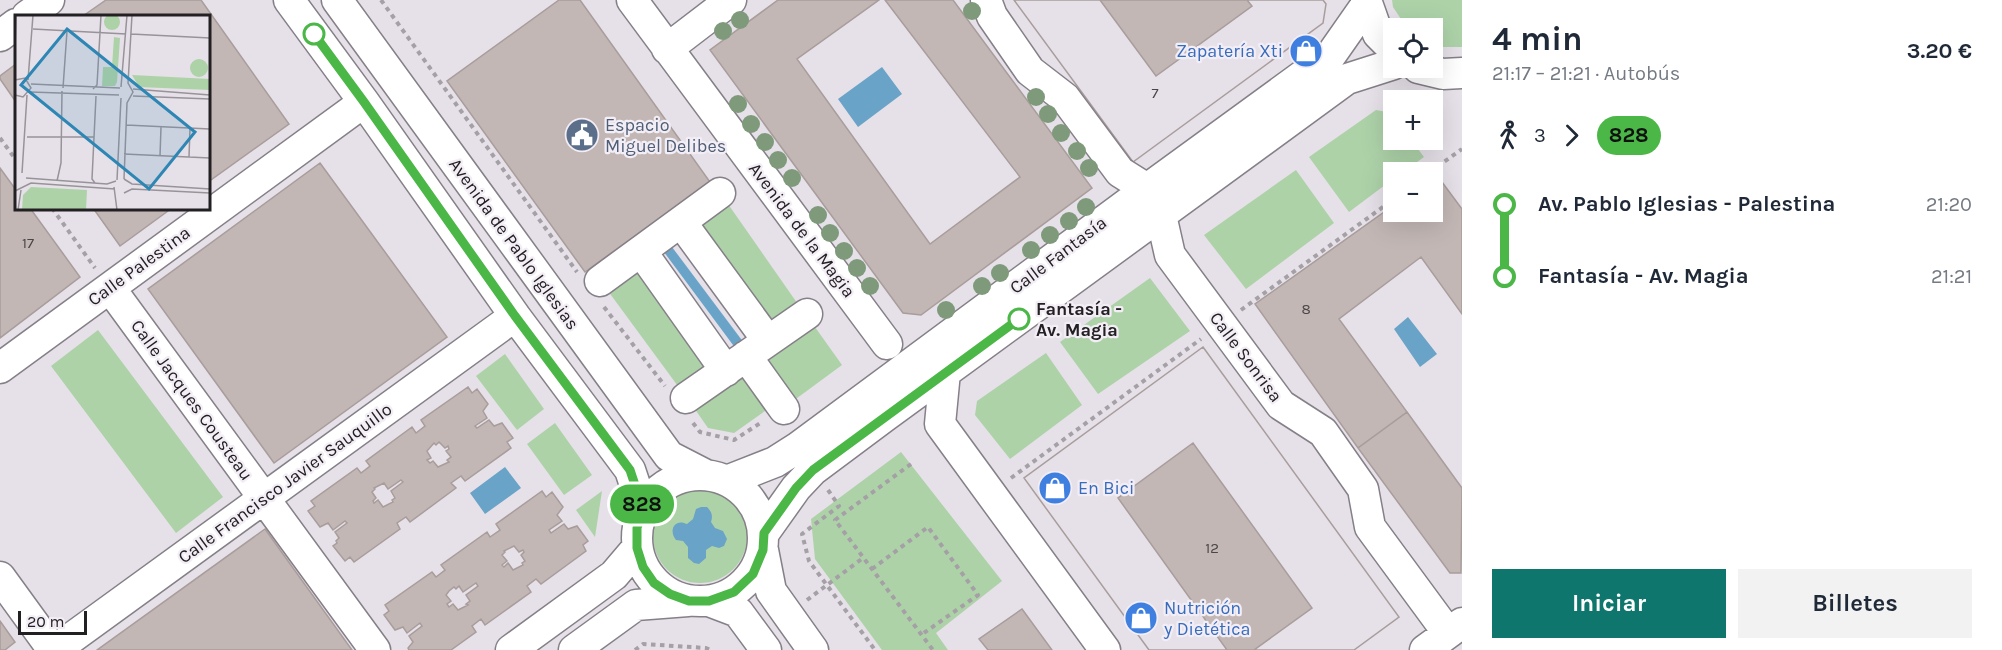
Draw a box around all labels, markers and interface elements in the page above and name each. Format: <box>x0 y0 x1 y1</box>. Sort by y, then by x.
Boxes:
inset map <box>15 15 210 210</box>
map controls <box>1383 18 1443 222</box>
button: locate <box>1383 18 1443 78</box>
text: 4 min <box>1492 20 1583 58</box>
unlabelled marker <box>303 23 325 45</box>
shop icon: Zapatería Xti <box>1288 33 1324 69</box>
text: 3.20 € <box>1907 38 1972 64</box>
place label: Zapatería Xti <box>1176 40 1283 62</box>
text: 21:17 – 21:21 · Autobús <box>1492 62 1680 85</box>
house number: 7 <box>1151 84 1159 102</box>
button: + <box>1383 90 1443 150</box>
place label: Espacio Miguel Delibes <box>605 114 726 157</box>
public building icon: Espacio Miguel Delibes <box>564 117 600 153</box>
icon: walk <box>1492 119 1525 152</box>
icon: forward <box>1555 119 1588 152</box>
text: 828 <box>1609 123 1649 147</box>
text: 3 <box>1534 124 1546 147</box>
street label: Avenida de Pablo Iglesias <box>444 154 584 334</box>
street label: Avenida de la Magia <box>744 158 860 302</box>
button: − <box>1383 162 1443 222</box>
text: Av. Pablo Iglesias - Palestina <box>1538 191 1835 217</box>
text: 21:20 <box>1926 193 1972 216</box>
street label: Calle Fantasía <box>1005 211 1111 299</box>
street label: Calle Palestina <box>84 222 194 310</box>
house number: 17 <box>22 234 34 252</box>
text: Fantasía - Av. Magia <box>1538 263 1749 289</box>
text: 21:21 <box>1931 265 1972 288</box>
place label: Fantasía - Av. Magia <box>1036 298 1122 341</box>
house number: 8 <box>1301 300 1311 318</box>
marker: Fantasía - Av. Magia <box>1008 308 1030 330</box>
street label: Calle Sonrisa <box>1205 308 1287 406</box>
street label: Calle Jacques Cousteau <box>126 315 258 485</box>
street label: Calle Francisco Javier Sauquillo <box>174 398 396 568</box>
shop icon: En Bici <box>1037 470 1073 506</box>
place label: En Bici <box>1078 477 1134 499</box>
line badge: 828 <box>608 484 676 524</box>
text: 828 <box>622 492 662 516</box>
house number: 12 <box>1205 539 1219 557</box>
button: Iniciar <box>1492 569 1726 638</box>
button: Billetes <box>1738 569 1972 638</box>
place label: Nutrición y Dietética <box>1163 597 1250 640</box>
shop icon: Nutrición y Dietética <box>1123 600 1159 636</box>
scale bar <box>18 608 87 636</box>
text: 20 m <box>27 612 65 631</box>

